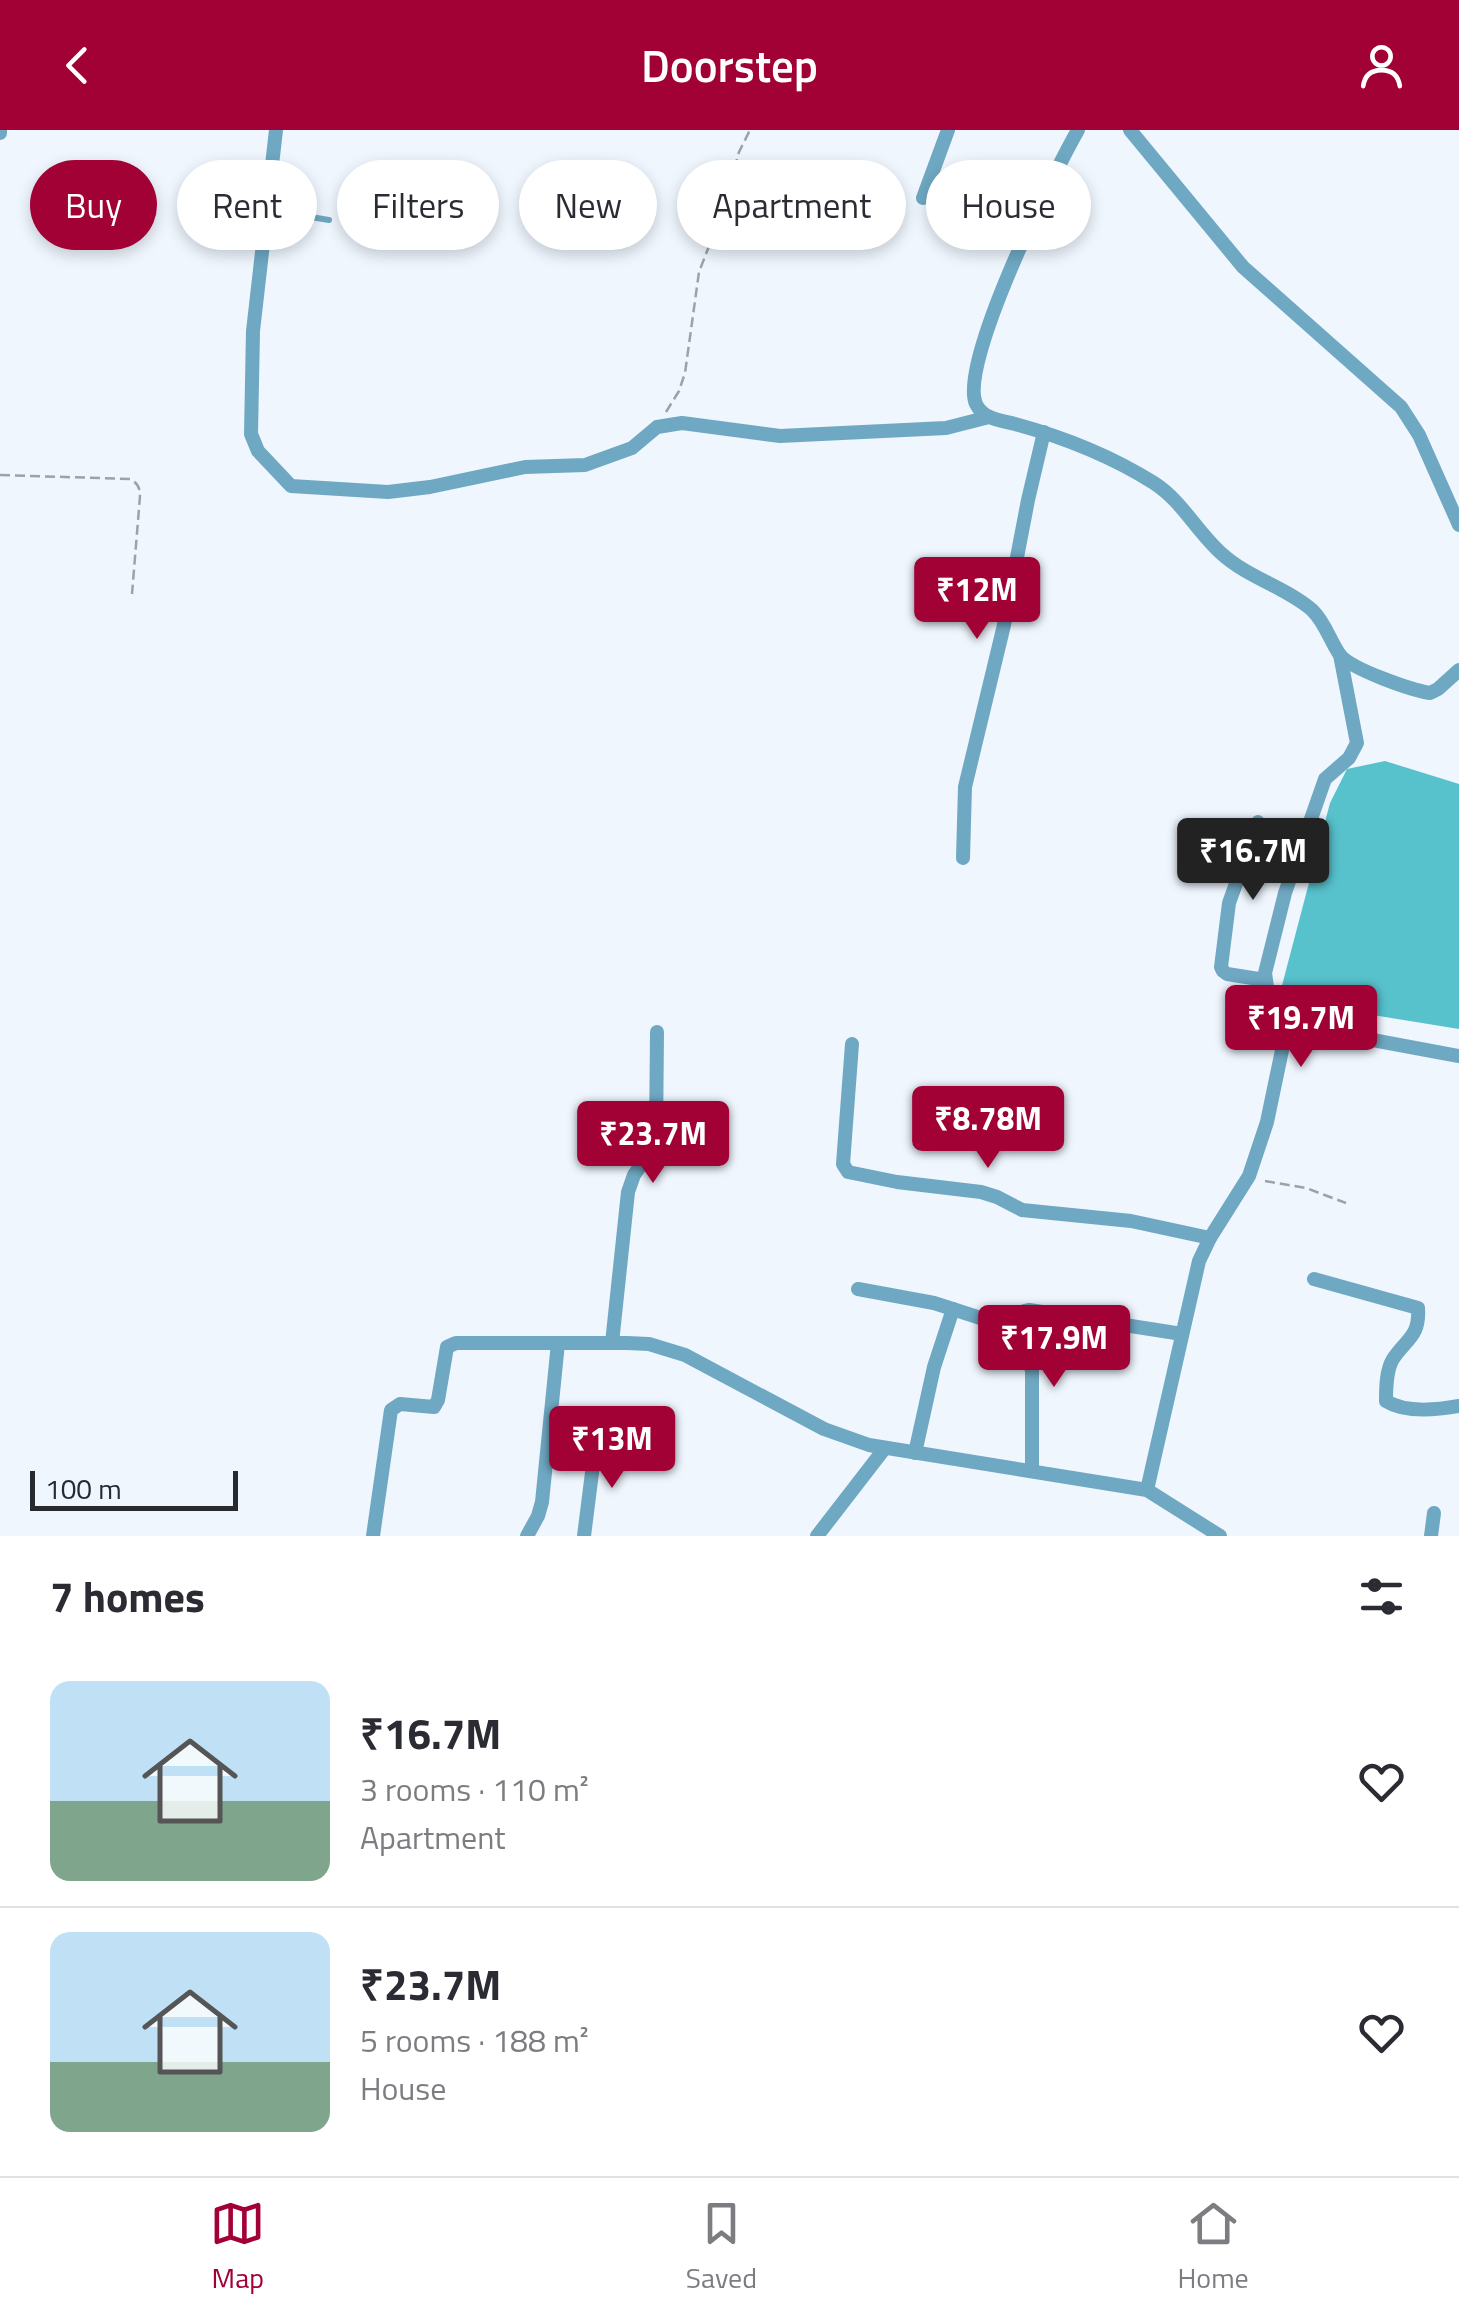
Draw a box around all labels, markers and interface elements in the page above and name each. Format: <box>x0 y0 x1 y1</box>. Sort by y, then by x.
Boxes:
text: Doorstep <box>641 31 818 99</box>
icon: back <box>50 38 105 93</box>
icon: person <box>1354 38 1409 93</box>
chip: Buy <box>30 160 157 250</box>
chip: Rent <box>177 160 317 250</box>
chip: Filters <box>337 160 499 250</box>
chip: New <box>519 160 657 250</box>
chip: Apartment <box>677 160 906 250</box>
chip: House <box>926 160 1091 250</box>
pin: ₹12M <box>918 557 1036 642</box>
text: ₹12M <box>936 565 1018 613</box>
pin: ₹16.7M <box>1172 818 1334 903</box>
text: ₹16.7M <box>1199 826 1307 874</box>
pin: ₹19.7M <box>1220 985 1382 1070</box>
text: ₹19.7M <box>1247 993 1355 1041</box>
pin: ₹8.78M <box>907 1086 1069 1171</box>
text: ₹8.78M <box>934 1094 1042 1142</box>
pin: ₹23.7M <box>572 1101 734 1186</box>
text: ₹23.7M <box>599 1109 707 1157</box>
pin: ₹17.9M <box>973 1305 1135 1390</box>
text: ₹17.9M <box>1000 1313 1108 1361</box>
pin: ₹13M <box>553 1406 671 1491</box>
text: ₹13M <box>571 1414 653 1462</box>
scale bar <box>30 1466 238 1510</box>
text: 100 m <box>45 1467 122 1510</box>
text: 7 homes <box>50 1564 205 1628</box>
icon: filters <box>1354 1569 1409 1624</box>
text: ₹16.7M <box>360 1701 501 1765</box>
icon: home <box>130 1721 250 1841</box>
icon: heart <box>1354 1754 1409 1809</box>
text: 3 rooms · 110 m² <box>360 1765 589 1813</box>
text: Apartment <box>360 1813 506 1861</box>
text: ₹23.7M <box>360 1952 501 2016</box>
icon: home <box>130 1972 250 2092</box>
icon: heart <box>1354 2005 1409 2060</box>
text: 5 rooms · 188 m² <box>360 2016 589 2064</box>
text: House <box>360 2064 446 2112</box>
tab: Map <box>210 2196 265 2299</box>
tab: Saved <box>686 2196 757 2299</box>
tab: Home <box>1178 2196 1249 2299</box>

